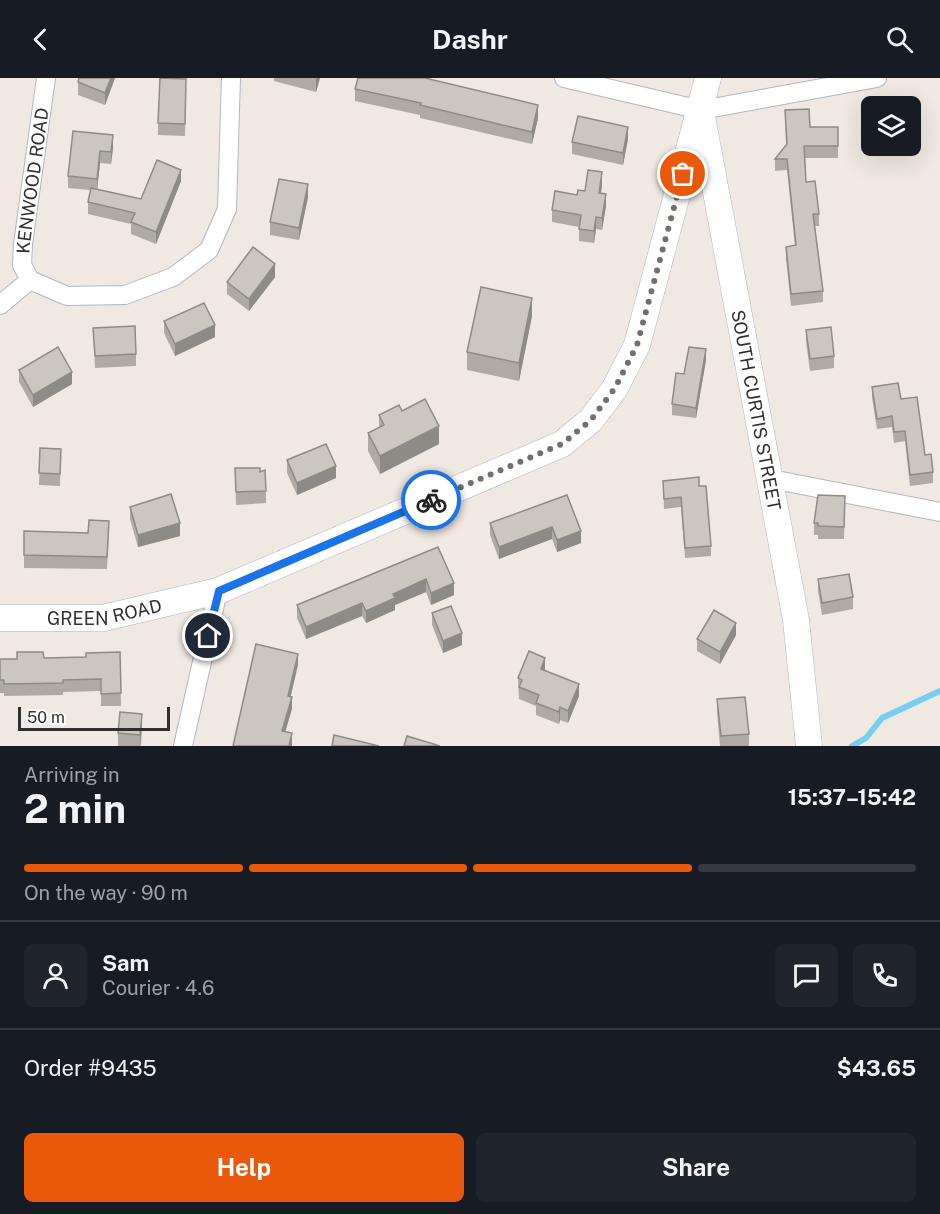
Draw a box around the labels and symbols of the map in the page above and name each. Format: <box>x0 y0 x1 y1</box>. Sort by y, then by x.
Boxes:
street label: KENWOOD ROAD <box>12 106 52 254</box>
pin <box>657 148 708 199</box>
street label: SOUTH CURTIS STREET <box>728 308 786 512</box>
courier <box>401 470 461 530</box>
street label: GREEN ROAD <box>47 594 164 629</box>
pin <box>182 610 233 661</box>
scale bar <box>18 704 170 732</box>

